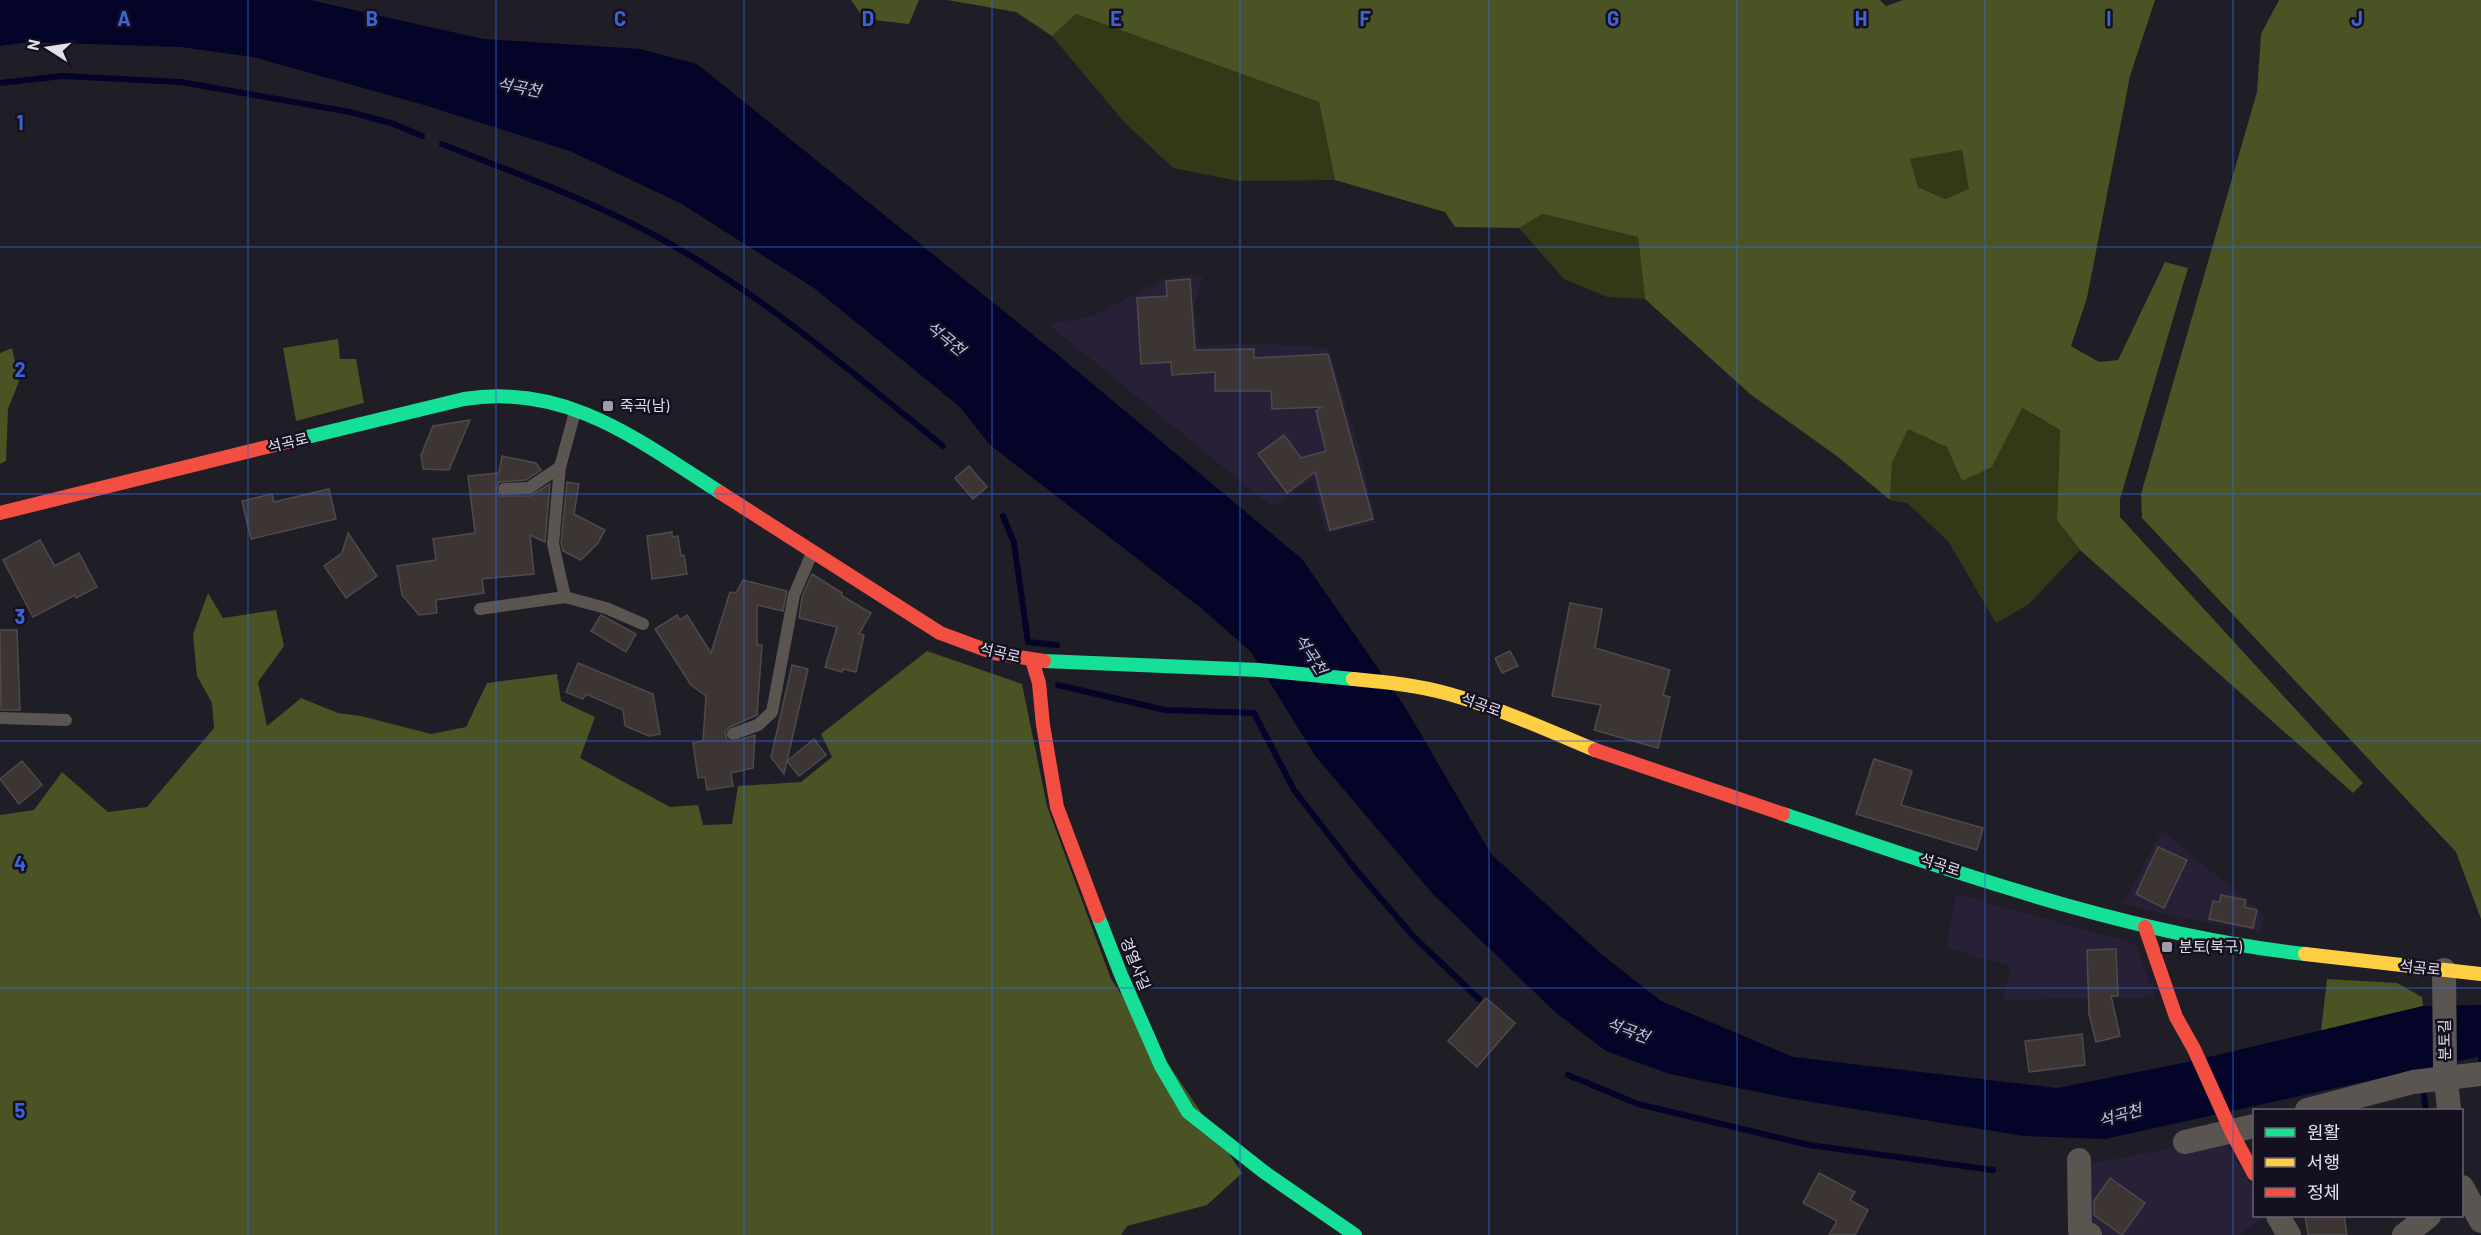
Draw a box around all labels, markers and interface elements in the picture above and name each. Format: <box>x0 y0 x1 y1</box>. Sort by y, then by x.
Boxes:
text: A <box>117 6 131 30</box>
text: B <box>366 6 378 30</box>
text: C <box>614 6 626 30</box>
text: D <box>862 6 874 30</box>
text: E <box>1110 6 1122 30</box>
text: F <box>1359 6 1371 30</box>
text: G <box>1607 6 1619 30</box>
text: H <box>1855 6 1867 30</box>
text: I <box>2106 6 2112 30</box>
text: J <box>2351 6 2363 30</box>
north arrow <box>18 18 78 78</box>
text: N <box>22 38 43 52</box>
water label: 석곡천 <box>496 73 545 100</box>
text: 1 <box>16 110 24 134</box>
water label: 석곡천 <box>923 316 971 360</box>
text: 2 <box>14 357 26 381</box>
place label: 죽곡(남) <box>620 396 669 414</box>
marker: 죽곡(남) <box>601 399 615 413</box>
street label: 석곡로 <box>265 428 310 456</box>
text: 3 <box>15 604 25 628</box>
water label: 석곡천 <box>1291 630 1333 679</box>
street label: 석곡로 <box>978 639 1022 665</box>
street label: 석곡로 <box>1459 689 1504 720</box>
street label: 석곡로 <box>1918 849 1963 879</box>
text: 4 <box>14 851 26 875</box>
street label: 경열사길 <box>1117 935 1155 993</box>
place label: 분토(북구) <box>2179 937 2242 955</box>
marker: 분토(북구) <box>2160 940 2174 954</box>
street label: 석곡로 <box>2399 956 2442 978</box>
water label: 석곡천 <box>1604 1013 1654 1047</box>
street label: 분토길 <box>2435 1019 2453 1061</box>
text: 5 <box>15 1098 26 1122</box>
water label: 석곡천 <box>2096 1099 2146 1130</box>
legend <box>2253 1109 2463 1217</box>
text: 원활 <box>2307 1121 2340 1143</box>
text: 서행 <box>2307 1151 2340 1173</box>
text: 정체 <box>2307 1181 2340 1203</box>

